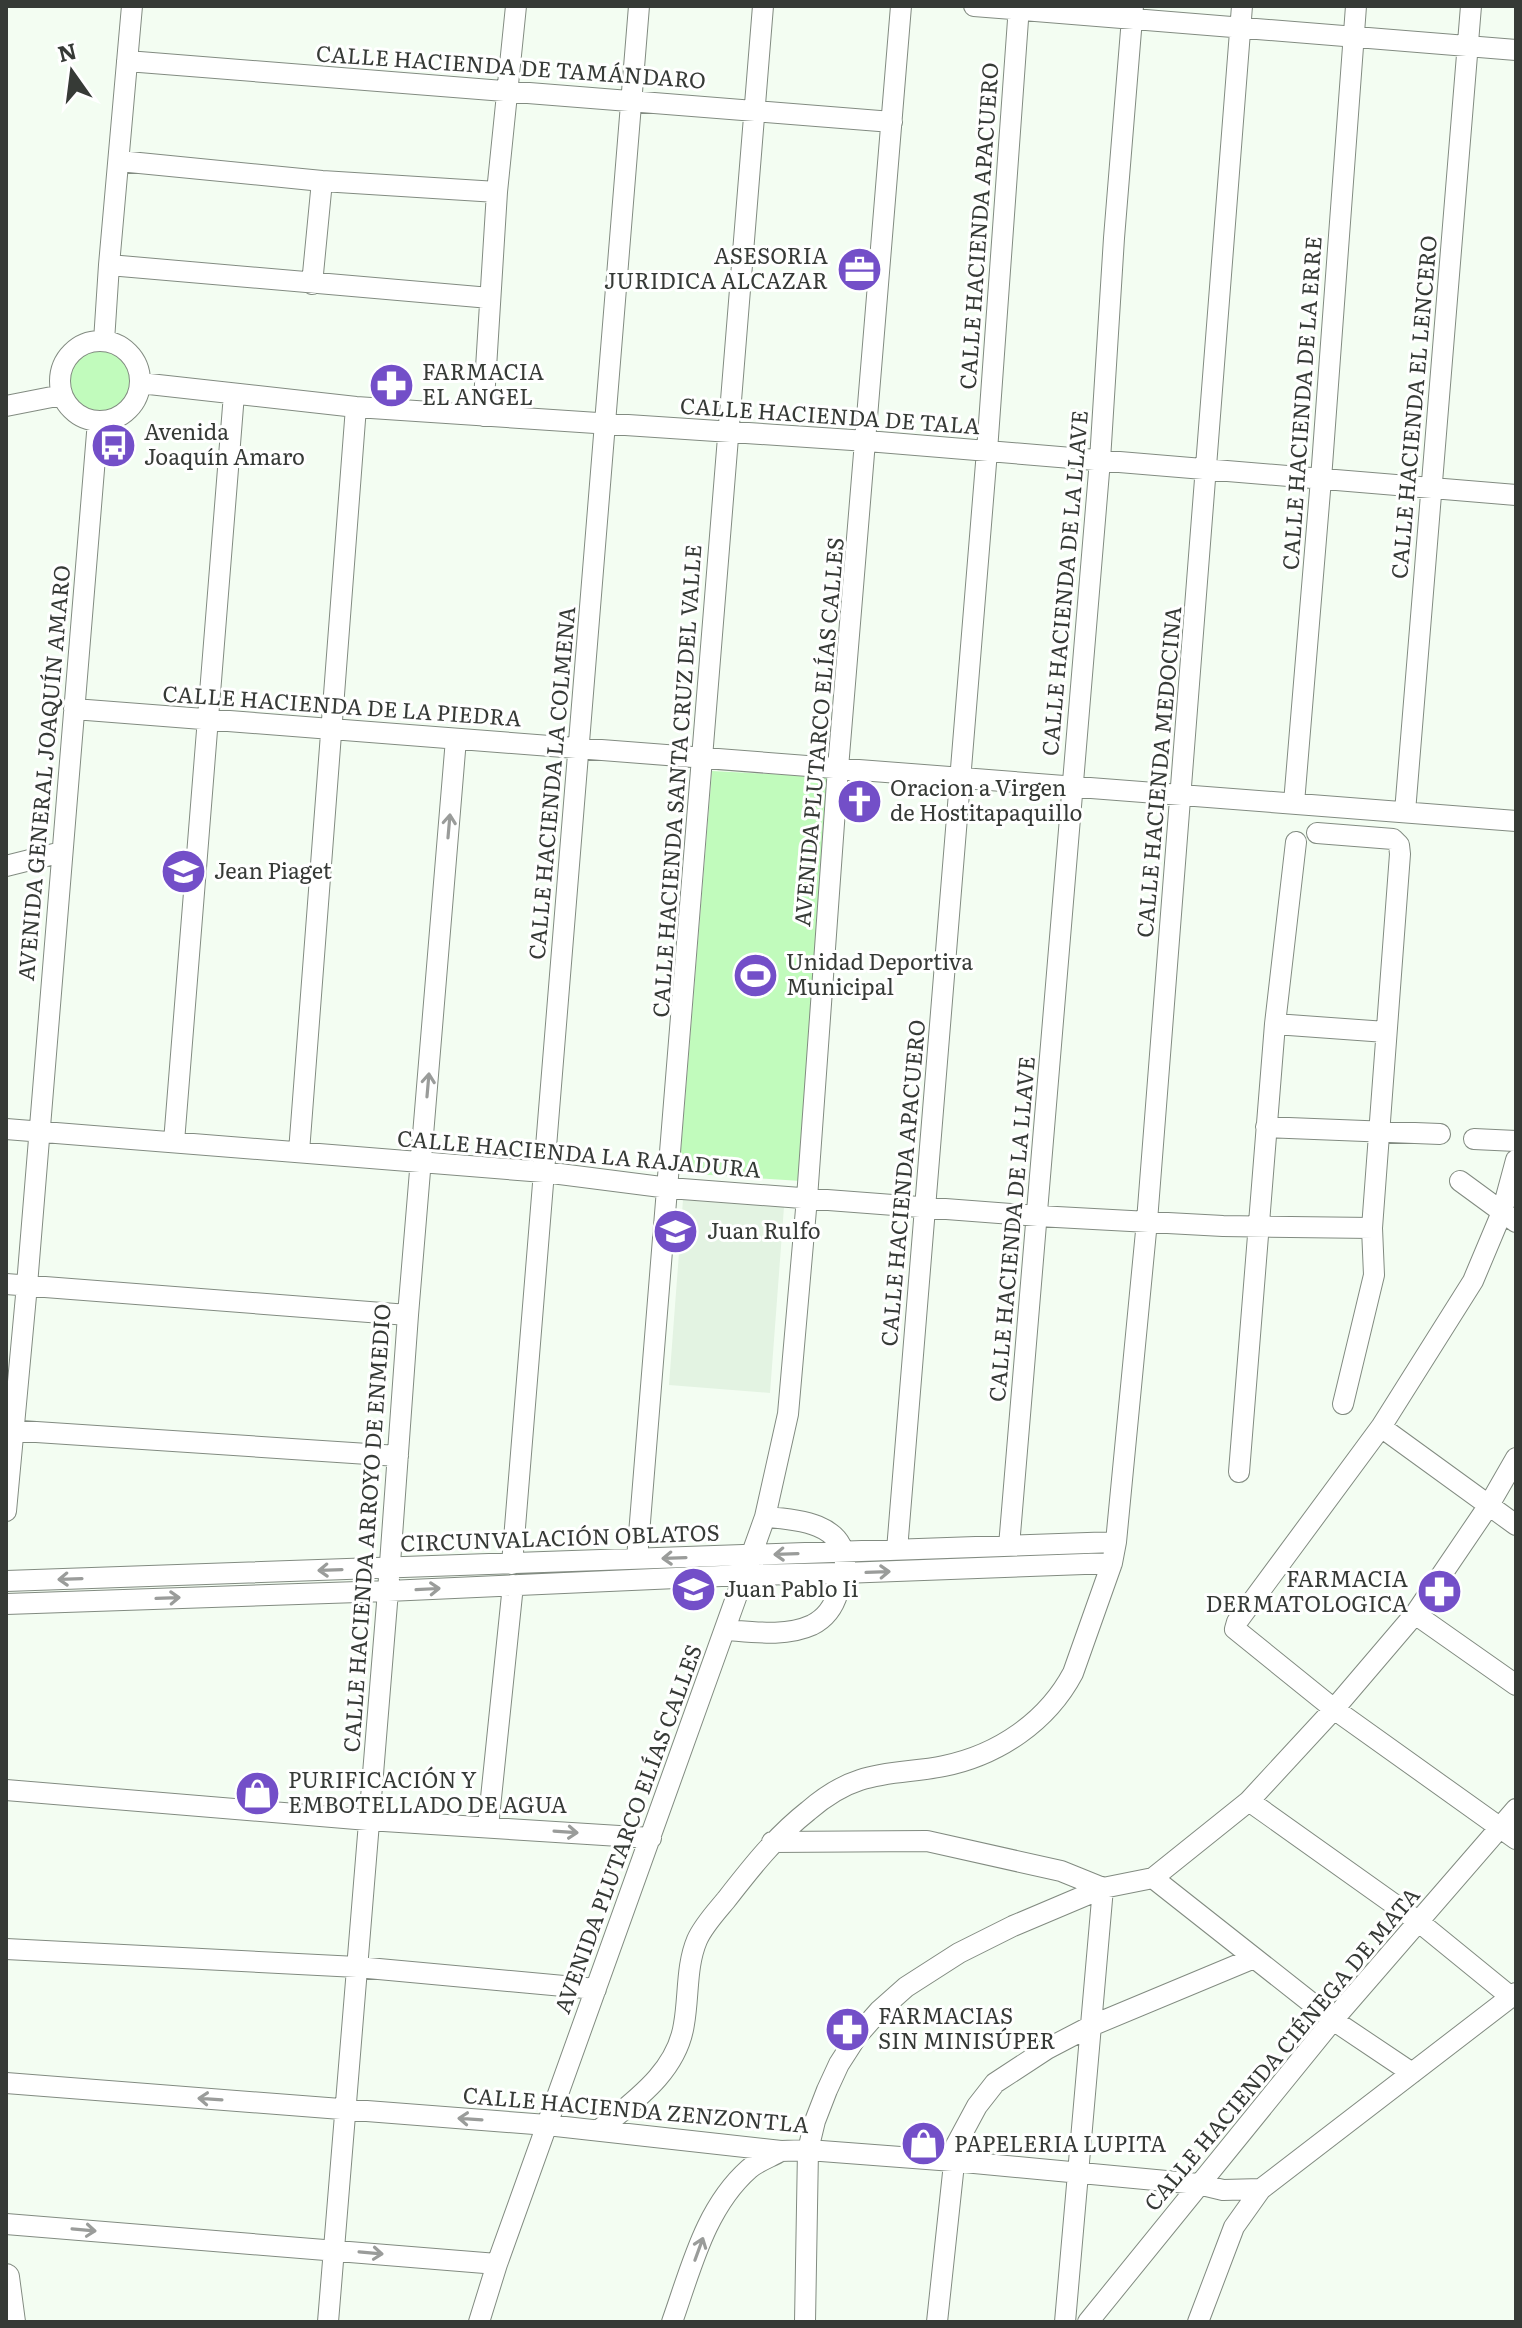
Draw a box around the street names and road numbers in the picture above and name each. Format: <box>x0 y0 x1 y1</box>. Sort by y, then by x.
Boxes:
street label: CALLE HACIENDA DE TAMÁNDARO <box>315 35 707 96</box>
street label: CALLE HACIENDA APACUERO <box>950 61 1005 391</box>
street label: CALLE HACIENDA EL LENCERO <box>1381 234 1444 580</box>
street label: CALLE HACIENDA DE LA ERRE <box>1272 235 1329 571</box>
street label: CALLE HACIENDA DE TALA <box>679 388 981 441</box>
street label: CALLE HACIENDA DE LA LLAVE <box>1032 409 1095 757</box>
street label: AVENIDA PLUTARCO ELÍAS CALLES <box>784 536 851 928</box>
street label: CALLE HACIENDA SANTA CRUZ DEL VALLE <box>643 543 708 1019</box>
street label: AVENIDA GENERAL JOAQUÍN AMARO <box>8 564 77 982</box>
street label: CALLE HACIENDA LA COLMENA <box>519 605 582 961</box>
street label: CALLE HACIENDA MEDOCINA <box>1127 605 1188 939</box>
street label: CALLE HACIENDA DE LA PIEDRA <box>161 675 523 734</box>
street label: CALLE HACIENDA APACUERO <box>871 1018 932 1348</box>
street label: CALLE HACIENDA DE LA LLAVE <box>979 1055 1042 1403</box>
street label: CALLE HACIENDA LA RAJADURA <box>396 1120 762 1185</box>
street label: CALLE HACIENDA ARROYO DE ENMEDIO <box>333 1303 398 1753</box>
street label: CIRCUNVALACIÓN OBLATOS <box>400 1514 720 1559</box>
street label: AVENIDA PLUTARCO ELÍAS CALLES <box>544 1639 709 2018</box>
street label: CALLE HACIENDA CIÉNEGA DE MATA <box>1135 1879 1427 2217</box>
street label: CALLE HACIENDA ZENZONTLA <box>462 2077 811 2140</box>

